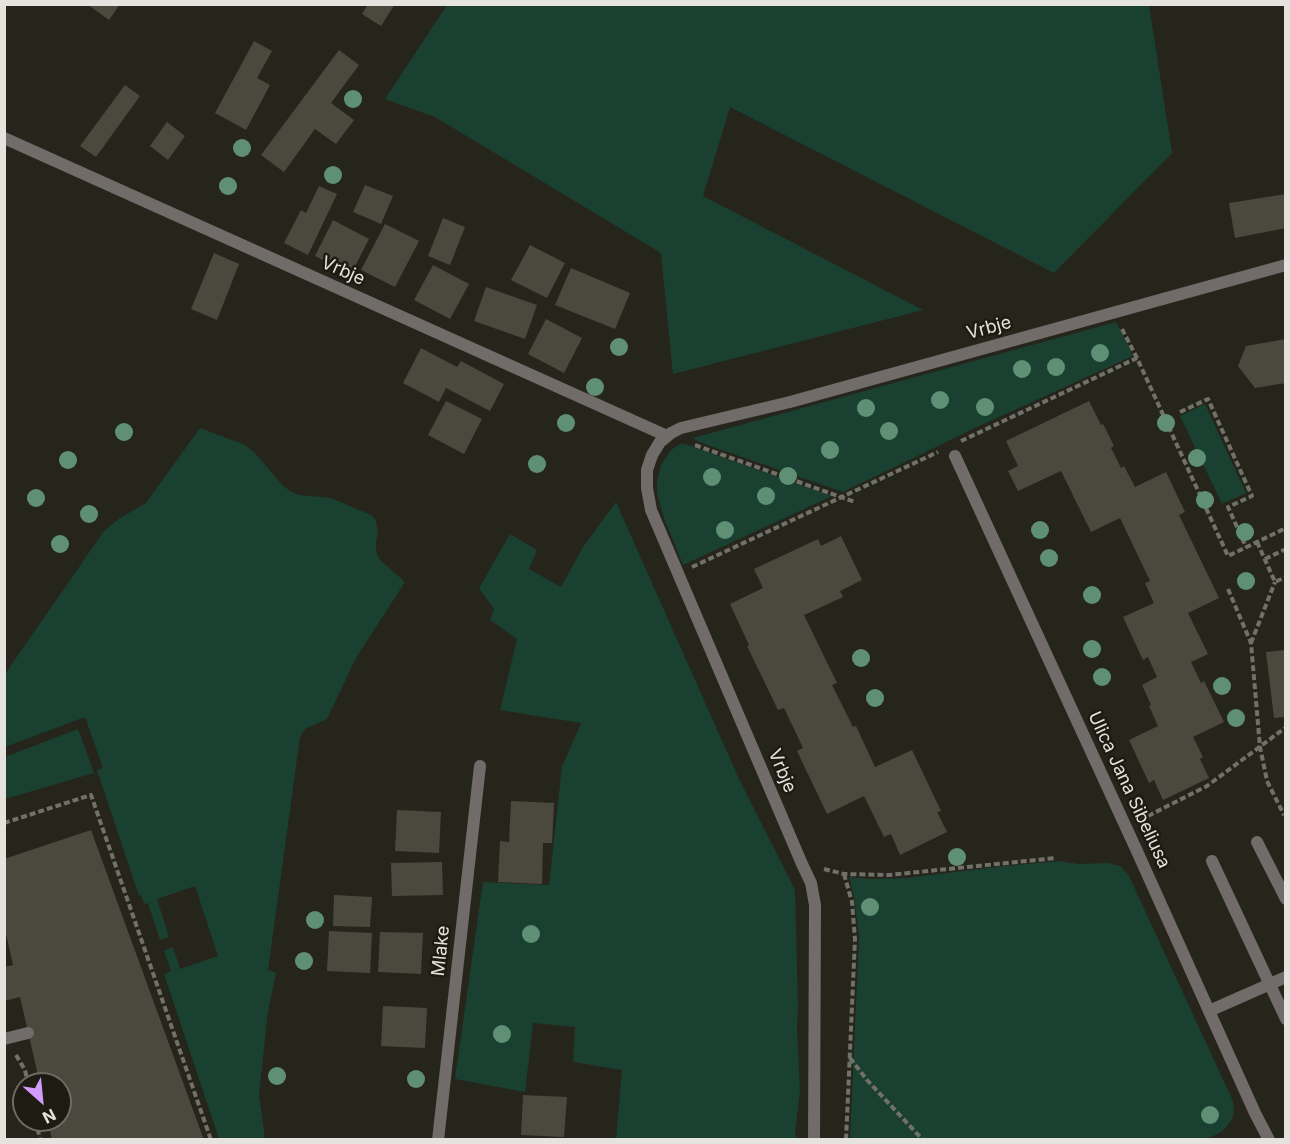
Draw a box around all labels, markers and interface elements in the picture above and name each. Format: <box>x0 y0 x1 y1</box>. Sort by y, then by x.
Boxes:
street label: Vrbje <box>318 252 368 290</box>
street label: Vrbje <box>964 312 1014 344</box>
street label: Ulica Jana Sibeliusa <box>1083 708 1175 872</box>
street label: Vrbje <box>763 746 801 796</box>
street label: Mlake <box>428 925 454 977</box>
north arrow <box>12 1072 72 1132</box>
text: N <box>39 1105 59 1128</box>

